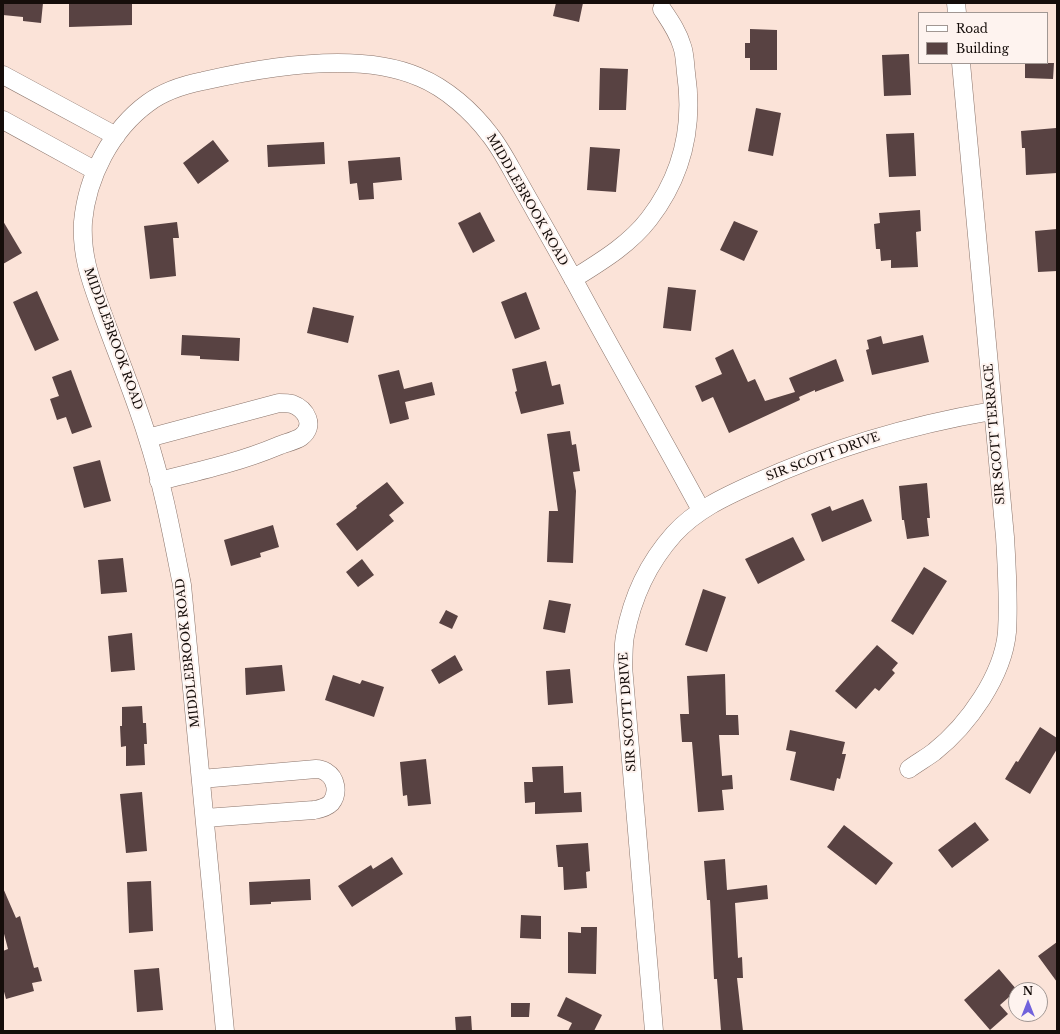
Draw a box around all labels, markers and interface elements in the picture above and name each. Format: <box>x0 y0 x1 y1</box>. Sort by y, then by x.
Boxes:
legend <box>918 12 1048 64</box>
text: Road <box>956 21 988 36</box>
text: Building <box>956 41 1009 56</box>
street label: MIDDLEBROOK ROAD <box>483 131 571 269</box>
street label: MIDDLEBROOK ROAD <box>81 266 145 412</box>
street label: SIR SCOTT TERRACE <box>982 363 1008 505</box>
street label: SIR SCOTT DRIVE <box>764 430 882 484</box>
street label: MIDDLEBROOK ROAD <box>173 578 203 728</box>
street label: SIR SCOTT DRIVE <box>617 652 639 772</box>
north arrow <box>1008 982 1048 1022</box>
text: N <box>1023 984 1033 998</box>

